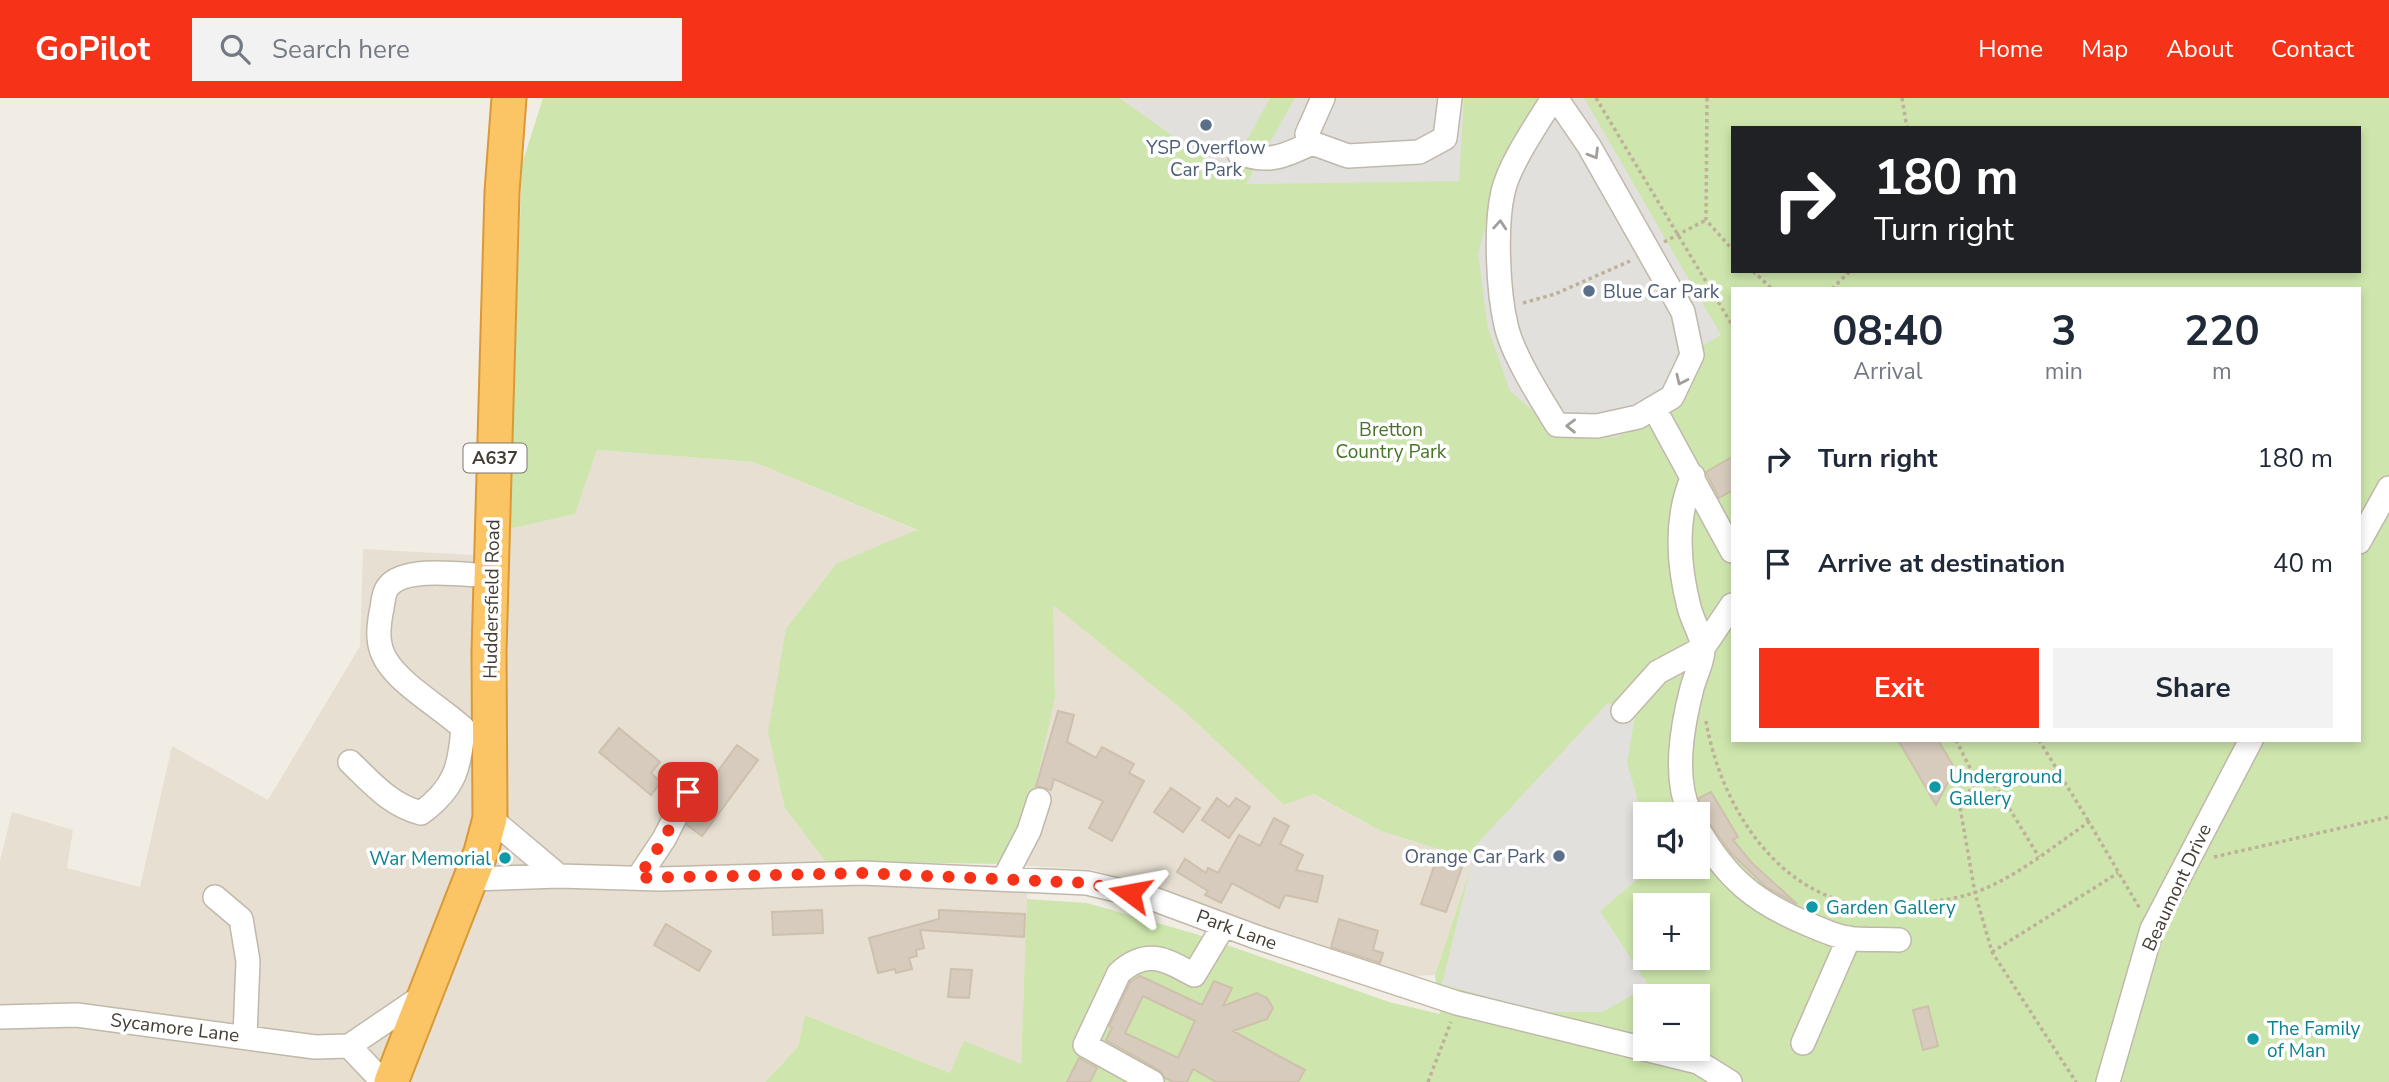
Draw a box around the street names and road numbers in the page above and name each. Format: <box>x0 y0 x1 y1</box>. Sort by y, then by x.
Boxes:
road number: A637 <box>463 444 526 472</box>
street label: Huddersfield Road <box>478 519 506 679</box>
street label: Beaumont Drive <box>2136 819 2218 955</box>
street label: Park Lane <box>1193 903 1281 957</box>
street label: Sycamore Lane <box>109 1007 241 1049</box>

